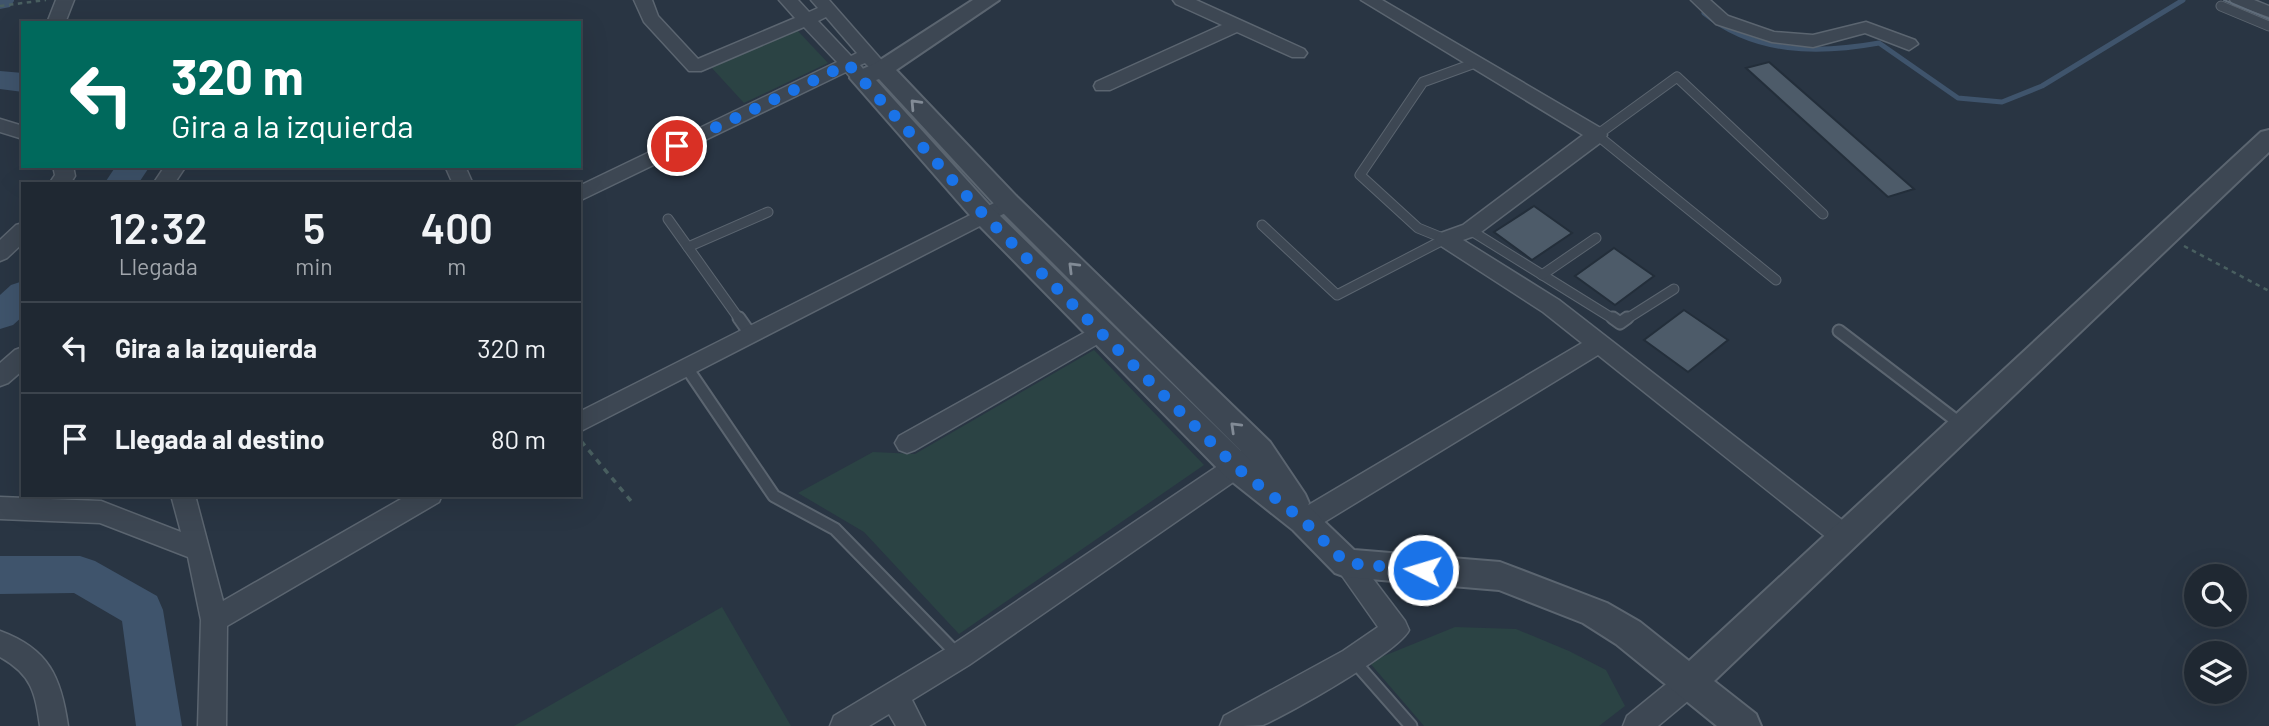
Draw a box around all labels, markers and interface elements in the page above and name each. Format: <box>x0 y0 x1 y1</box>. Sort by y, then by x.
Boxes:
text: 320 m <box>171 46 304 105</box>
icon: left <box>56 49 147 140</box>
one-way arrow <box>911 99 924 112</box>
text: Gira a la izquierda <box>171 106 414 144</box>
pin <box>647 116 707 176</box>
icon: arrive <box>658 127 696 165</box>
text: 12:32 <box>109 202 207 252</box>
text: 5 <box>303 202 325 252</box>
text: 400 <box>421 202 493 252</box>
text: Llegada <box>119 252 198 280</box>
text: min <box>295 252 333 280</box>
text: m <box>447 252 466 280</box>
one-way arrow <box>1069 262 1082 275</box>
icon: left <box>56 329 94 367</box>
text: Gira a la izquierda <box>115 332 317 363</box>
text: 320 m <box>477 332 546 363</box>
icon: arrive <box>56 420 94 458</box>
one-way arrow <box>1230 422 1243 435</box>
text: Llegada al destino <box>115 423 324 454</box>
text: 80 m <box>491 423 546 454</box>
position arrow <box>1386 533 1460 607</box>
map controls <box>2184 564 2247 704</box>
button: search <box>2184 564 2247 627</box>
button: layers <box>2184 641 2247 704</box>

